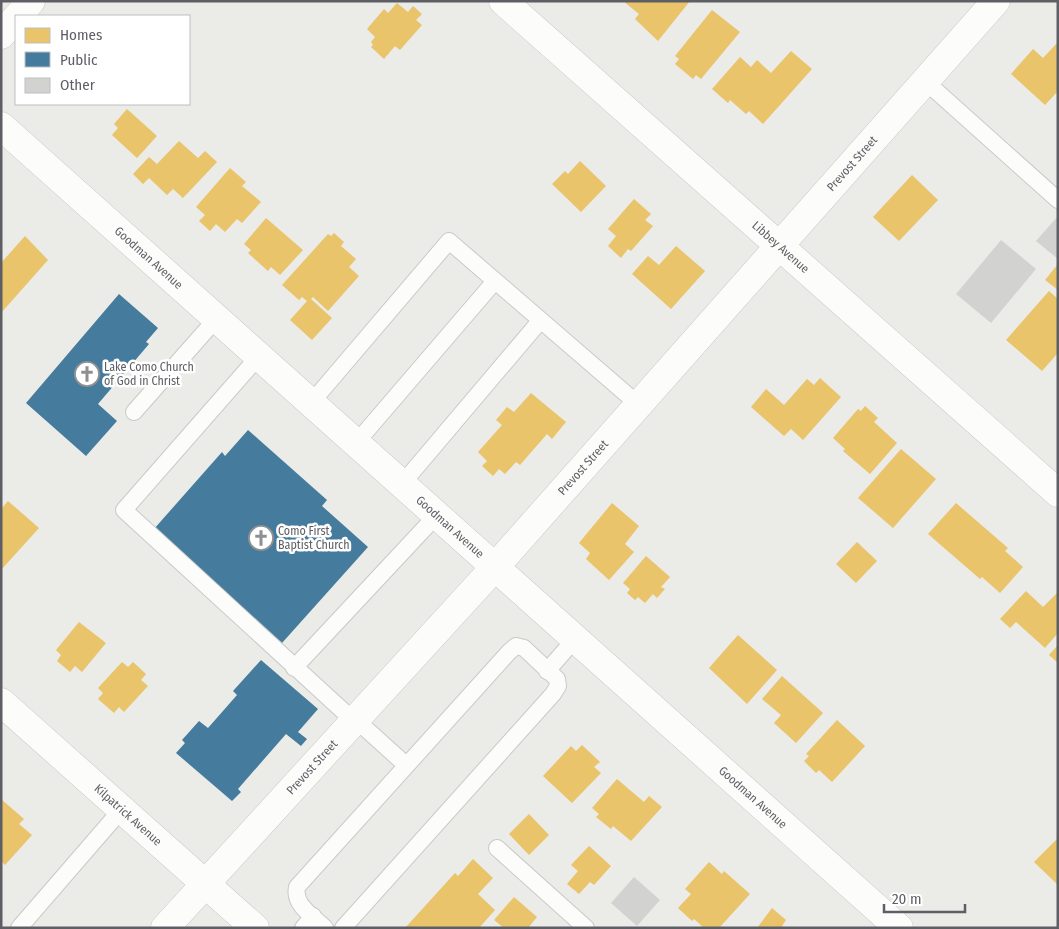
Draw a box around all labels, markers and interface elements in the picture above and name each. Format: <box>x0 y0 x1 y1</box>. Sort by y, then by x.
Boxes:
legend <box>15 15 190 105</box>
text: Homes <box>60 26 102 44</box>
text: Public <box>60 51 98 69</box>
text: Other <box>60 76 96 94</box>
street label: Prevost Street <box>824 133 880 194</box>
street label: Libbey Avenue <box>749 218 812 276</box>
street label: Goodman Avenue <box>112 224 186 292</box>
place label: Lake Como Church of God in Christ <box>104 360 194 388</box>
church icon: Lake Como Church of God in Christ <box>74 361 100 387</box>
street label: Prevost Street <box>555 437 611 498</box>
street label: Goodman Avenue <box>413 493 487 561</box>
place label: Como First Baptist Church <box>278 524 350 552</box>
church icon: Como First Baptist Church <box>248 525 274 551</box>
street label: Prevost Street <box>284 737 341 797</box>
street label: Goodman Avenue <box>716 763 790 831</box>
street label: Kilpatrick Avenue <box>91 781 165 849</box>
scale bar <box>884 882 965 914</box>
text: 20 m <box>892 890 922 908</box>

